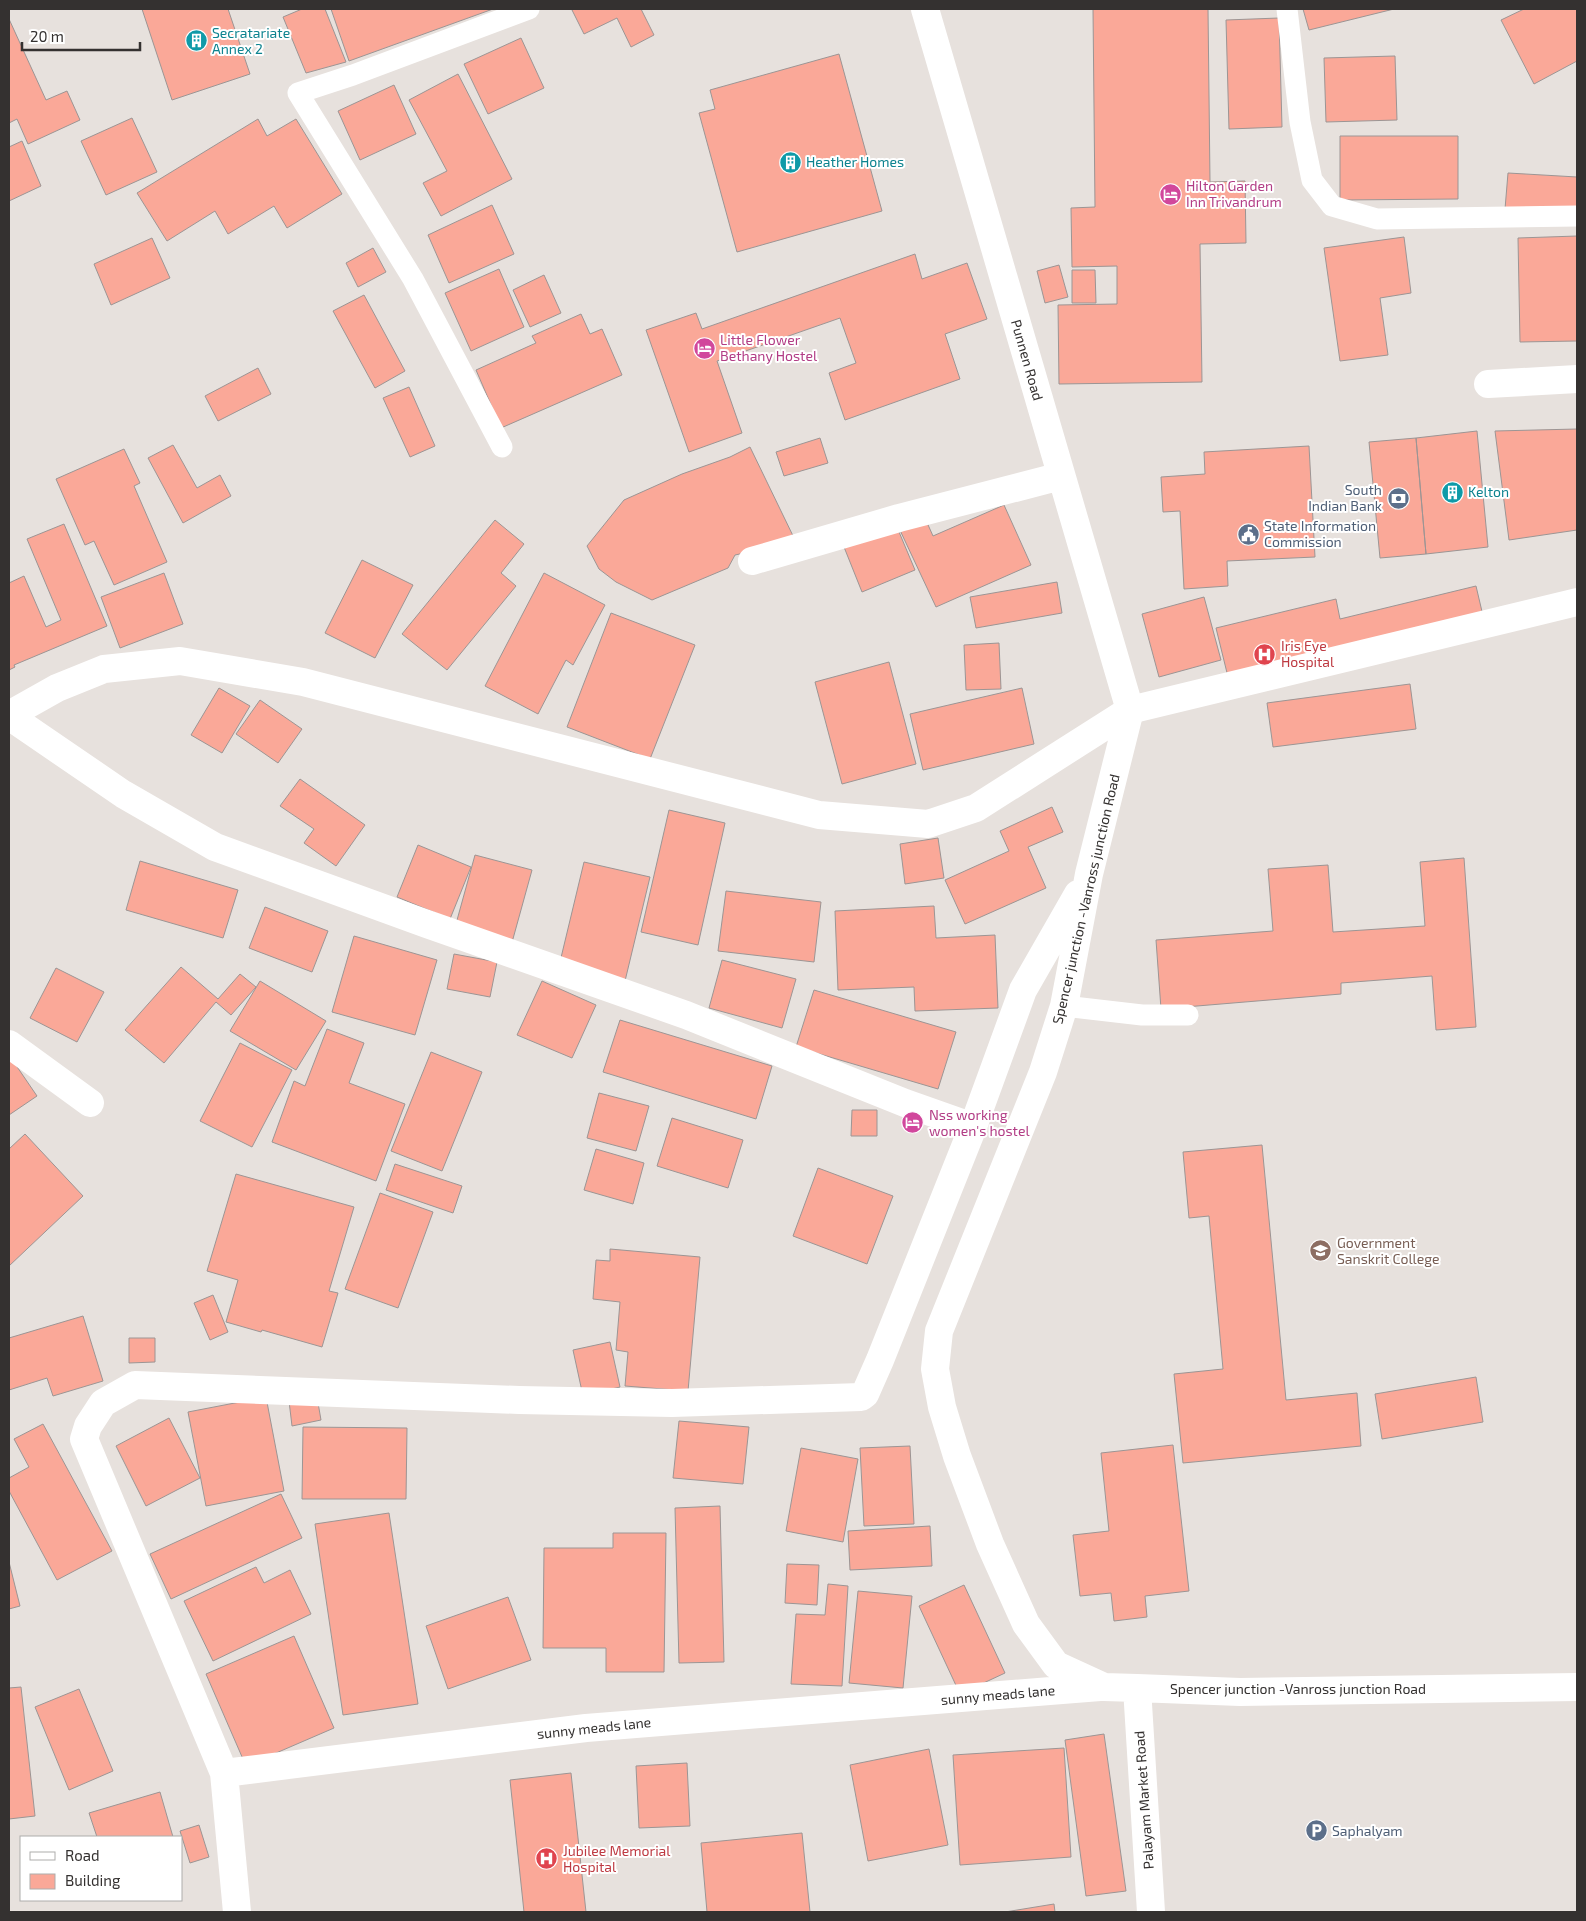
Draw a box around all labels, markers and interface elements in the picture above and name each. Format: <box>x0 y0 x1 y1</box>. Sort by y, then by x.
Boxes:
scale bar <box>22 20 140 52</box>
place label: Secratariate Annex 2 <box>212 24 290 57</box>
text: 20 m <box>30 27 64 45</box>
building icon: Secratariate Annex 2 <box>184 29 208 53</box>
building icon: Heather Homes <box>778 150 802 174</box>
place label: Heather Homes <box>806 153 904 170</box>
place label: Hilton Garden Inn Trivandrum <box>1186 177 1282 210</box>
hotel icon: Hilton Garden Inn Trivandrum <box>1158 182 1182 206</box>
street label: Punnen Road <box>1008 317 1047 402</box>
place label: Little Flower Bethany Hostel <box>720 331 818 364</box>
hotel icon: Little Flower Bethany Hostel <box>692 336 716 360</box>
building icon: Kelton <box>1440 480 1464 504</box>
place label: South Indian Bank <box>1308 481 1382 514</box>
place label: Kelton <box>1468 483 1509 500</box>
bank icon: South Indian Bank <box>1386 486 1410 510</box>
place label: State Information Commission <box>1264 517 1376 550</box>
public building icon: State Information Commission <box>1236 522 1260 546</box>
place label: Iris Eye Hospital <box>1281 637 1335 670</box>
hospital icon: Iris Eye Hospital <box>1253 642 1277 666</box>
street label: Spencer junction -Vanross junction Road <box>1048 772 1123 1026</box>
place label: Nss working women's hostel <box>929 1106 1030 1139</box>
hotel icon: Nss working women's hostel <box>901 1111 925 1135</box>
place label: Government Sanskrit College <box>1337 1234 1440 1267</box>
school or university icon: Government Sanskrit College <box>1309 1239 1333 1263</box>
street label: Spencer junction -Vanross junction Road <box>1170 1680 1426 1697</box>
street label: sunny meads lane <box>940 1681 1056 1708</box>
street label: sunny meads lane <box>536 1713 652 1742</box>
street label: Palayam Market Road <box>1130 1730 1157 1870</box>
parking icon: Saphalyam <box>1304 1819 1328 1843</box>
place label: Saphalyam <box>1332 1822 1403 1839</box>
legend <box>20 1836 182 1901</box>
place label: Jubilee Memorial Hospital <box>563 1842 671 1875</box>
text: Road <box>65 1846 100 1864</box>
hospital icon: Jubilee Memorial Hospital <box>535 1847 559 1871</box>
text: Building <box>65 1871 121 1889</box>

